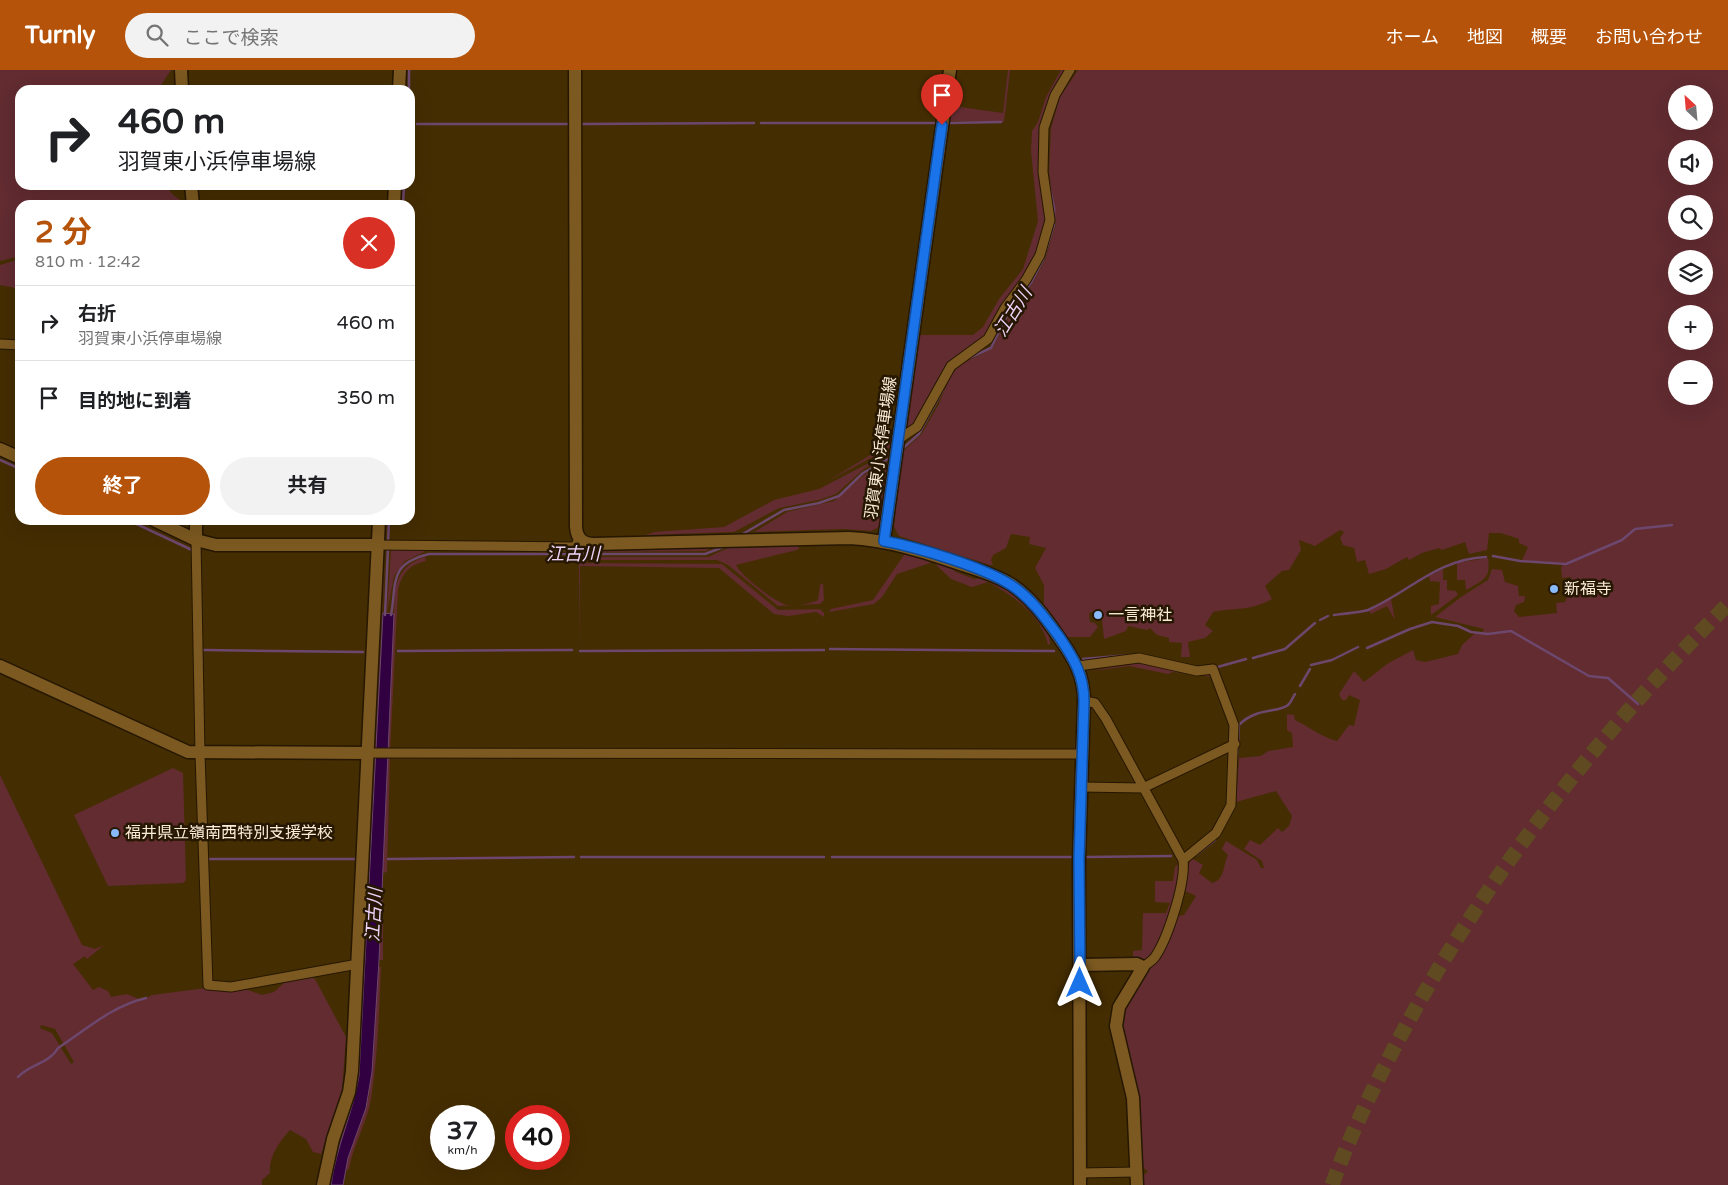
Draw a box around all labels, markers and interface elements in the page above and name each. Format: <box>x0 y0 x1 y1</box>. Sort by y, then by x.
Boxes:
search box <box>125 13 475 58</box>
text: Turnly <box>25 21 95 50</box>
icon: search <box>143 21 171 49</box>
text: ホーム <box>1386 26 1439 48</box>
text: 地図 <box>1467 26 1503 48</box>
text: 概要 <box>1531 26 1567 48</box>
text: お問い合わせ <box>1595 26 1703 48</box>
text: ここで検索 <box>183 27 278 49</box>
pin <box>921 74 963 125</box>
icon: arrive <box>928 81 956 109</box>
north arrow <box>1668 85 1712 130</box>
map controls <box>1668 85 1713 405</box>
text: 460 m <box>118 101 225 143</box>
icon: right <box>35 105 100 170</box>
button: sound <box>1668 140 1713 185</box>
text: 羽賀東小浜停車場線 <box>118 149 316 175</box>
button: search <box>1668 195 1713 240</box>
text: 2 分 <box>35 214 92 251</box>
button: close <box>343 217 395 269</box>
button: layers <box>1668 250 1713 295</box>
text: 810 m · 12:42 <box>35 252 141 272</box>
water label: 江古川 <box>989 282 1038 341</box>
text: 右折 <box>78 303 116 325</box>
button: + <box>1668 305 1713 350</box>
icon: right <box>35 309 63 337</box>
text: 460 m <box>337 312 395 334</box>
text: 羽賀東小浜停車場線 <box>78 329 222 349</box>
button: − <box>1668 360 1713 405</box>
street label: 羽賀東小浜停車場線 <box>861 375 901 521</box>
icon: arrive <box>35 384 63 412</box>
text: 350 m <box>337 387 395 409</box>
text: 目的地に到着 <box>78 390 192 412</box>
button: 終了 <box>35 457 210 515</box>
button: 共有 <box>220 457 395 515</box>
water label: 江古川 <box>546 543 602 565</box>
place label: 新福寺 <box>1564 579 1612 599</box>
marker: 新福寺 <box>1548 583 1560 595</box>
place label: 一言神社 <box>1108 605 1172 625</box>
marker: 一言神社 <box>1092 609 1104 621</box>
place label: 福井県立嶺南西特別支援学校 <box>125 823 333 843</box>
marker: 福井県立嶺南西特別支援学校 <box>109 827 121 839</box>
water label: 江古川 <box>362 885 387 943</box>
position arrow <box>1053 956 1105 1008</box>
speed limit sign: 40 <box>505 1105 570 1170</box>
text: 37 <box>447 1116 478 1146</box>
text: km/h <box>447 1143 478 1157</box>

